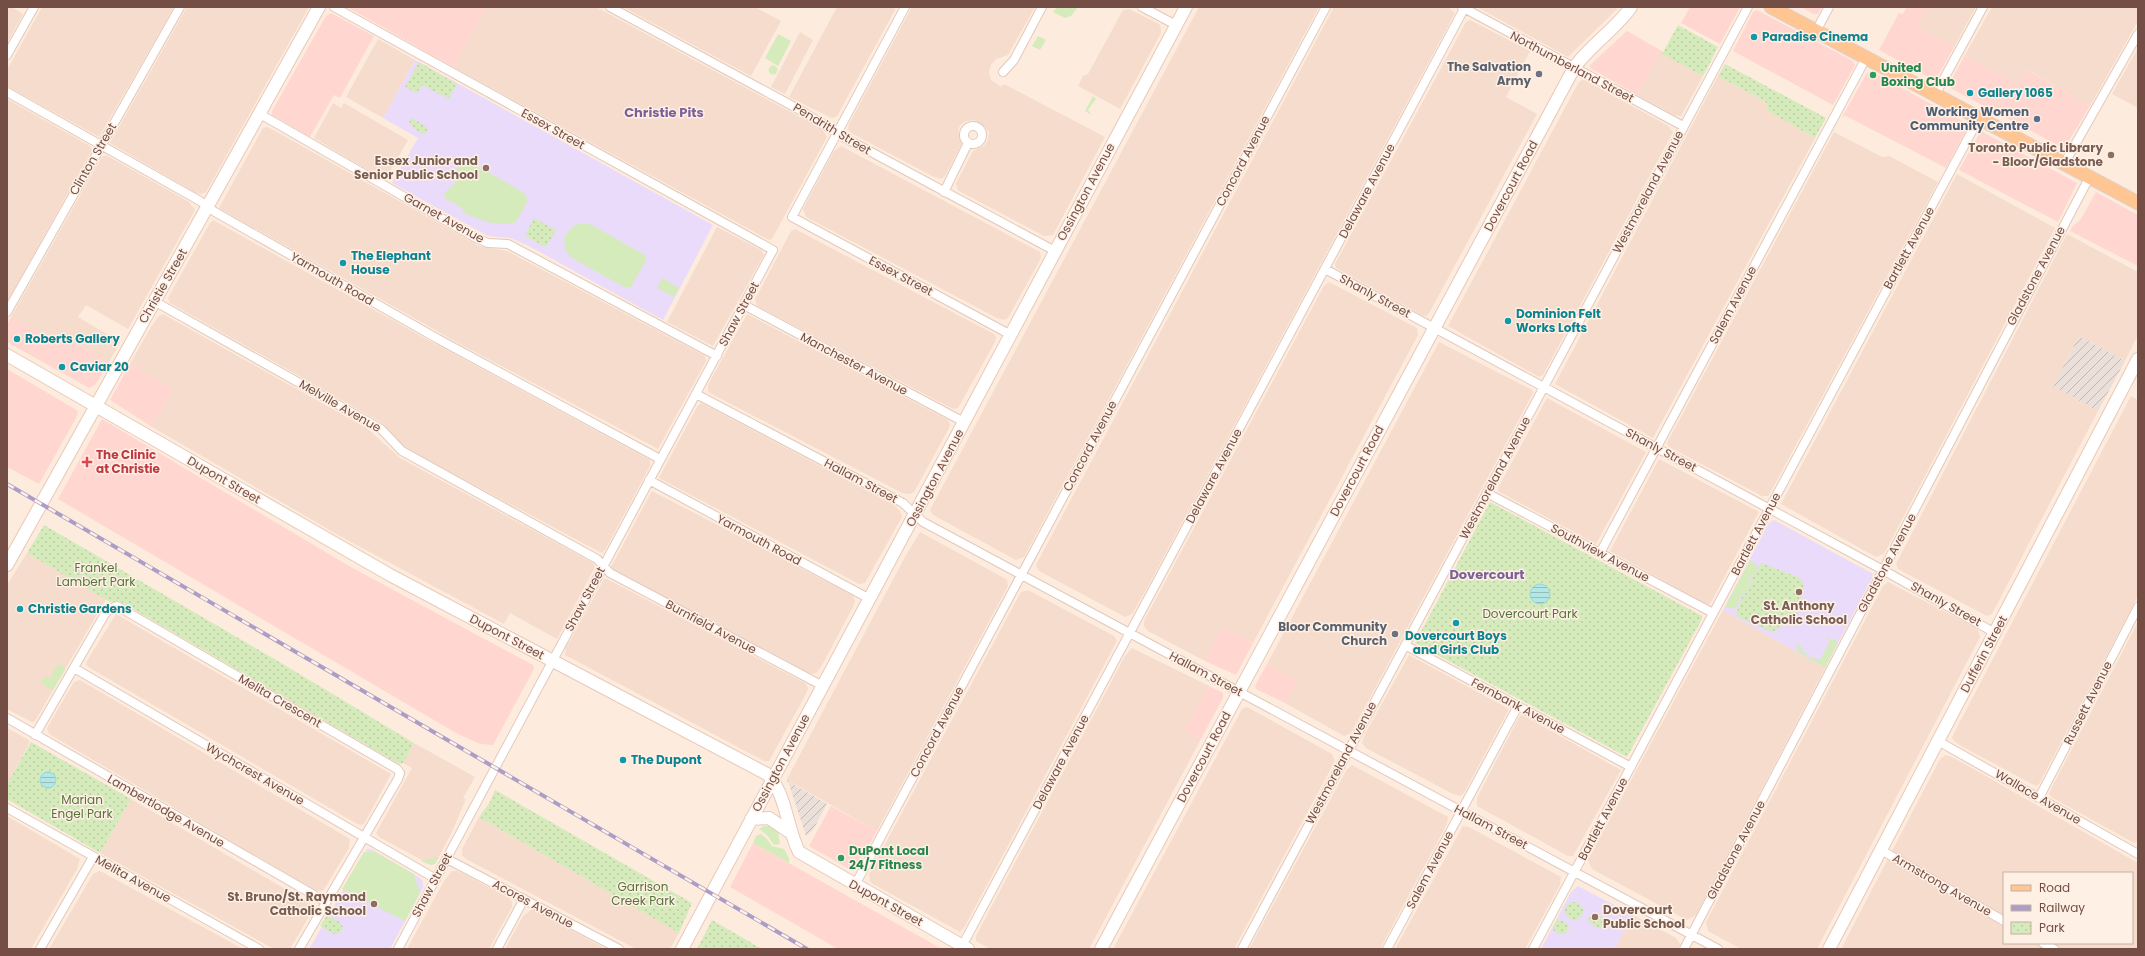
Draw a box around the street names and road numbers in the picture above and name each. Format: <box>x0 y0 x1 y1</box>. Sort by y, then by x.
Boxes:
street label: Northumberland Street <box>1507 27 1637 106</box>
street label: Pendrith Street <box>790 99 874 159</box>
street label: Essex Street <box>518 104 588 153</box>
street label: Concord Avenue <box>1211 112 1274 209</box>
street label: Clinton Street <box>65 119 120 198</box>
street label: Westmoreland Avenue <box>1608 127 1687 256</box>
street label: Dovercourt Road <box>1479 137 1542 234</box>
street label: Ossington Avenue <box>1053 140 1119 244</box>
street label: Delaware Avenue <box>1334 140 1399 241</box>
street label: Garnet Avenue <box>401 188 488 247</box>
street label: Bartlett Avenue <box>1879 204 1938 292</box>
street label: Gladstone Avenue <box>2002 223 2069 328</box>
street label: Christie Street <box>134 245 191 326</box>
street label: Yarmouth Road <box>287 248 377 309</box>
street label: Essex Street <box>866 252 936 300</box>
street label: Salem Avenue <box>1705 263 1760 347</box>
street label: Shanly Street <box>1337 270 1414 322</box>
street label: Shaw Street <box>714 278 763 349</box>
street label: Manchester Avenue <box>798 328 911 399</box>
street label: Melville Avenue <box>296 375 384 436</box>
street label: Concord Avenue <box>1058 397 1121 494</box>
street label: Westmoreland Avenue <box>1455 413 1534 542</box>
street label: Dovercourt Road <box>1325 422 1388 519</box>
street label: Shanly Street <box>1623 424 1700 476</box>
street label: Delaware Avenue <box>1181 425 1246 526</box>
street label: Ossington Avenue <box>902 426 968 530</box>
street label: Dupont Street <box>184 452 264 508</box>
street label: Hallam Street <box>821 454 901 507</box>
street label: Bartlett Avenue <box>1727 489 1785 578</box>
street label: Yarmouth Road <box>714 510 805 569</box>
street label: Gladstone Avenue <box>1853 510 1920 615</box>
street label: Southview Avenue <box>1548 519 1653 586</box>
street label: Shaw Street <box>560 563 609 634</box>
street label: Shanly Street <box>1908 577 1985 630</box>
street label: Burnfield Avenue <box>663 595 760 658</box>
street label: Dupont Street <box>467 610 548 663</box>
street label: Dufferin Street <box>1956 612 2011 695</box>
street label: Hallam Street <box>1166 647 1246 700</box>
street label: Russett Avenue <box>2059 658 2116 748</box>
street label: Melita Crescent <box>235 670 325 731</box>
street label: Fernbank Avenue <box>1468 674 1568 737</box>
street label: Concord Avenue <box>905 683 968 780</box>
street label: Westmoreland Avenue <box>1301 698 1380 827</box>
street label: Dovercourt Road <box>1172 708 1235 805</box>
street label: Ossington Avenue <box>748 711 814 815</box>
street label: Delaware Avenue <box>1028 711 1093 812</box>
street label: Wychcrest Avenue <box>203 738 308 809</box>
street label: Wallace Avenue <box>1992 765 2084 828</box>
street label: Lambertlodge Avenue <box>105 770 228 851</box>
street label: Bartlett Avenue <box>1574 774 1632 863</box>
street label: Gladstone Avenue <box>1702 797 1769 902</box>
street label: Hallam Street <box>1451 800 1531 853</box>
street label: Salem Avenue <box>1402 828 1457 912</box>
street label: Shaw Street <box>407 849 456 920</box>
street label: Armstrong Avenue <box>1890 849 1995 920</box>
street label: Melita Avenue <box>92 851 174 906</box>
street label: Acores Avenue <box>490 875 577 932</box>
street label: Dupont Street <box>846 875 926 930</box>

